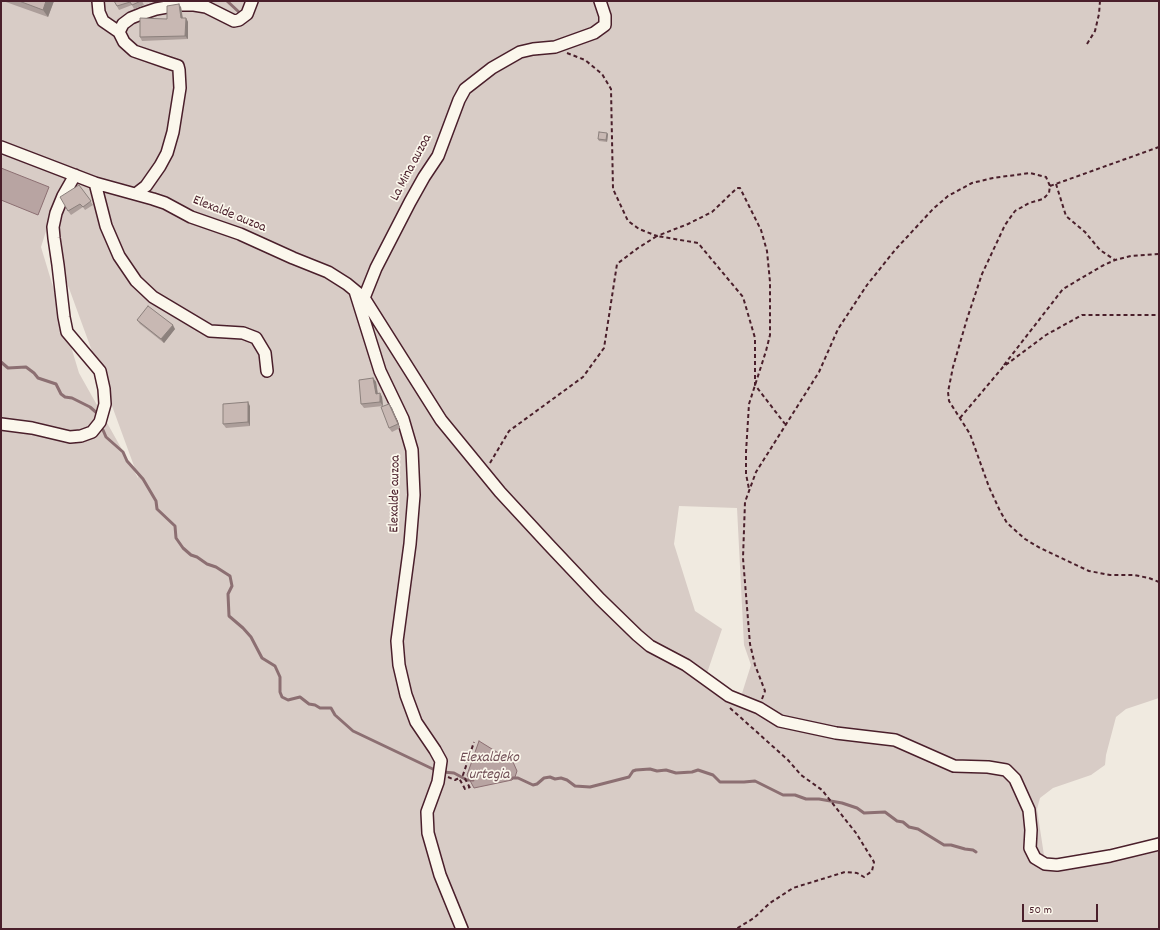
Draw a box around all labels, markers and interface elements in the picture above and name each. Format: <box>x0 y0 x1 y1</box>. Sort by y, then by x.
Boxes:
street label: La Mina auzoa <box>387 132 437 204</box>
street label: Elexalde auzoa <box>190 193 268 237</box>
street label: Elexalde auzoa <box>387 455 405 533</box>
water label: Elexaldeko urtegia <box>459 750 519 785</box>
scale bar <box>1024 896 1100 922</box>
text: 50 m <box>1029 902 1052 919</box>

